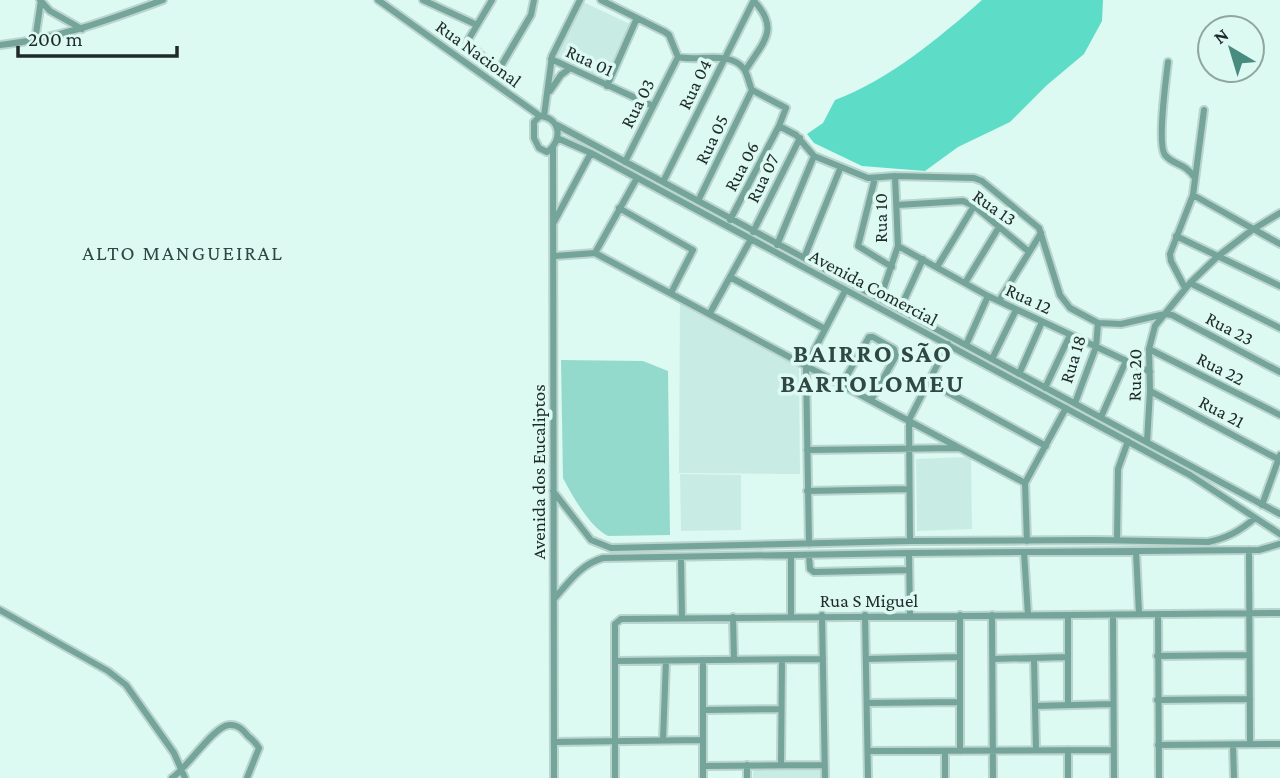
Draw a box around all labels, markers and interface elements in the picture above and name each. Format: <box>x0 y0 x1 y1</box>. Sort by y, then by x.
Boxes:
scale bar <box>18 14 177 58</box>
north arrow <box>1196 14 1266 84</box>
street label: Rua Nacional <box>432 15 525 91</box>
text: N <box>1209 24 1232 48</box>
text: 200 m <box>28 27 83 51</box>
street label: Rua 01 <box>563 40 617 80</box>
street label: Rua 04 <box>673 56 716 113</box>
street label: Rua 03 <box>616 75 659 131</box>
street label: Rua 05 <box>691 111 732 167</box>
street label: Rua 06 <box>720 138 763 195</box>
street label: Rua 07 <box>742 150 783 206</box>
street label: Rua 13 <box>969 185 1020 230</box>
street label: Rua 10 <box>870 193 891 243</box>
district label: ALTO MANGUEIRAL <box>82 241 284 265</box>
street label: Avenida Comercial <box>806 245 941 330</box>
street label: Rua 12 <box>1003 279 1055 318</box>
street label: Rua 23 <box>1202 307 1257 350</box>
street label: Rua 18 <box>1055 333 1090 386</box>
district label: BAIRRO SÃO BARTOLOMEU <box>780 339 966 398</box>
street label: Rua 22 <box>1193 348 1248 389</box>
street label: Rua 20 <box>1124 349 1145 401</box>
street label: Avenida dos Eucaliptos <box>528 384 549 560</box>
street label: Rua 21 <box>1196 391 1248 432</box>
street label: Rua S Miguel <box>820 590 918 611</box>

